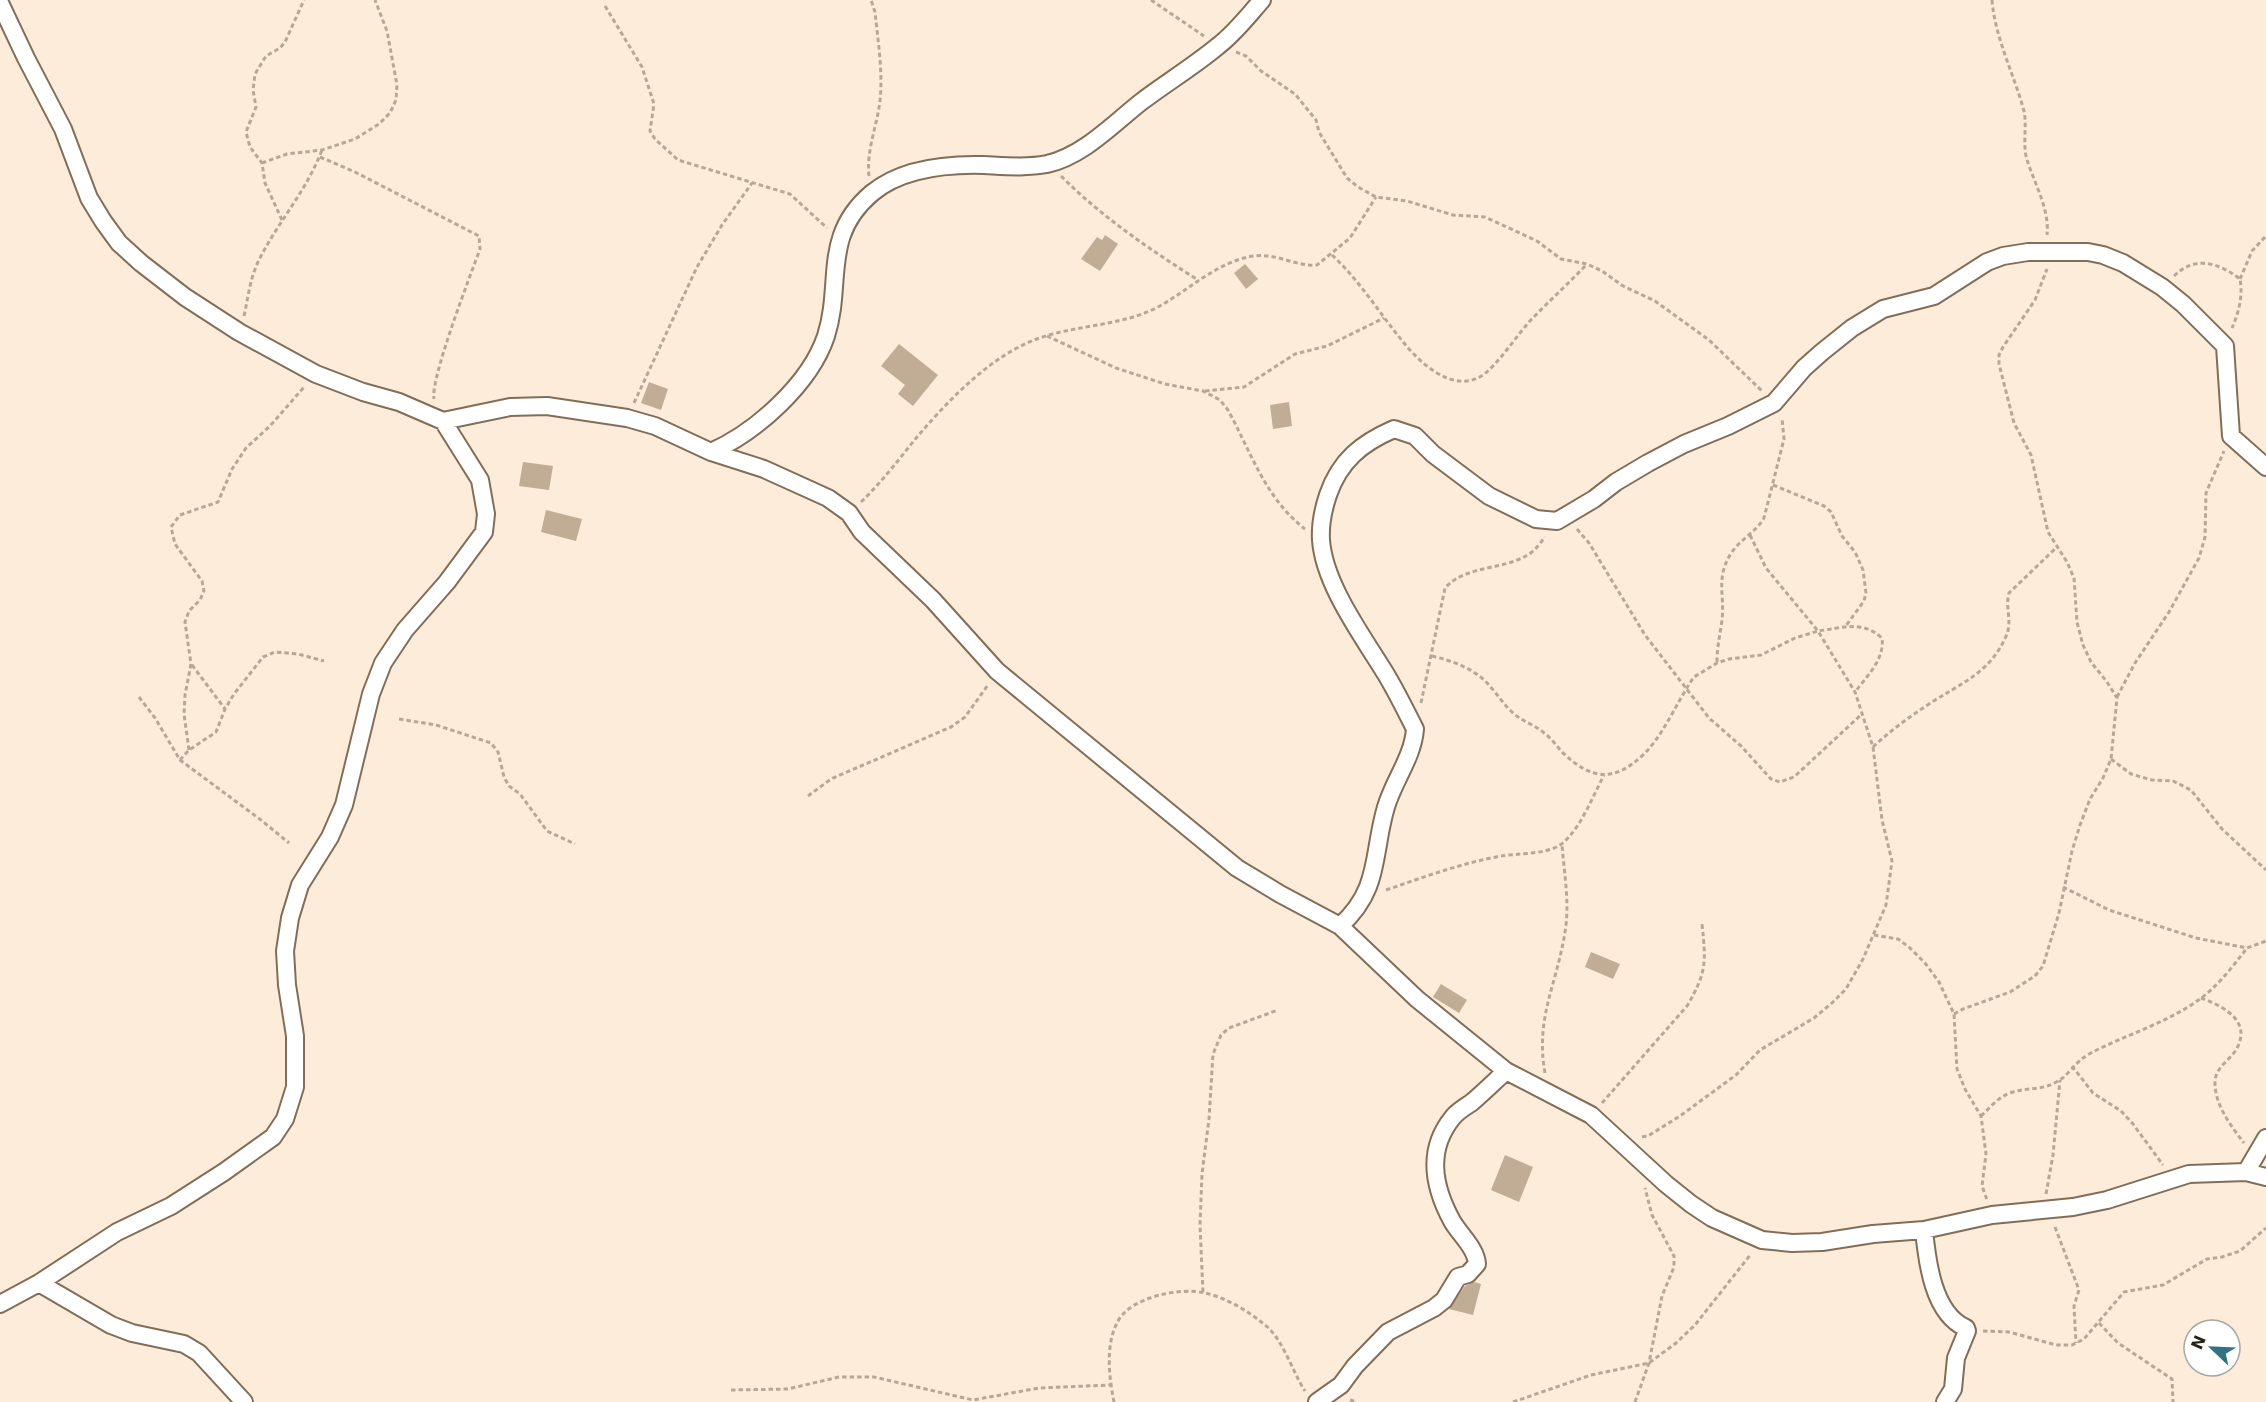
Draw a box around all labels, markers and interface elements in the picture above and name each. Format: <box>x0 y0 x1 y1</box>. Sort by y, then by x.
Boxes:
north arrow <box>2182 1318 2242 1378</box>
text: N <box>2187 1332 2210 1352</box>

